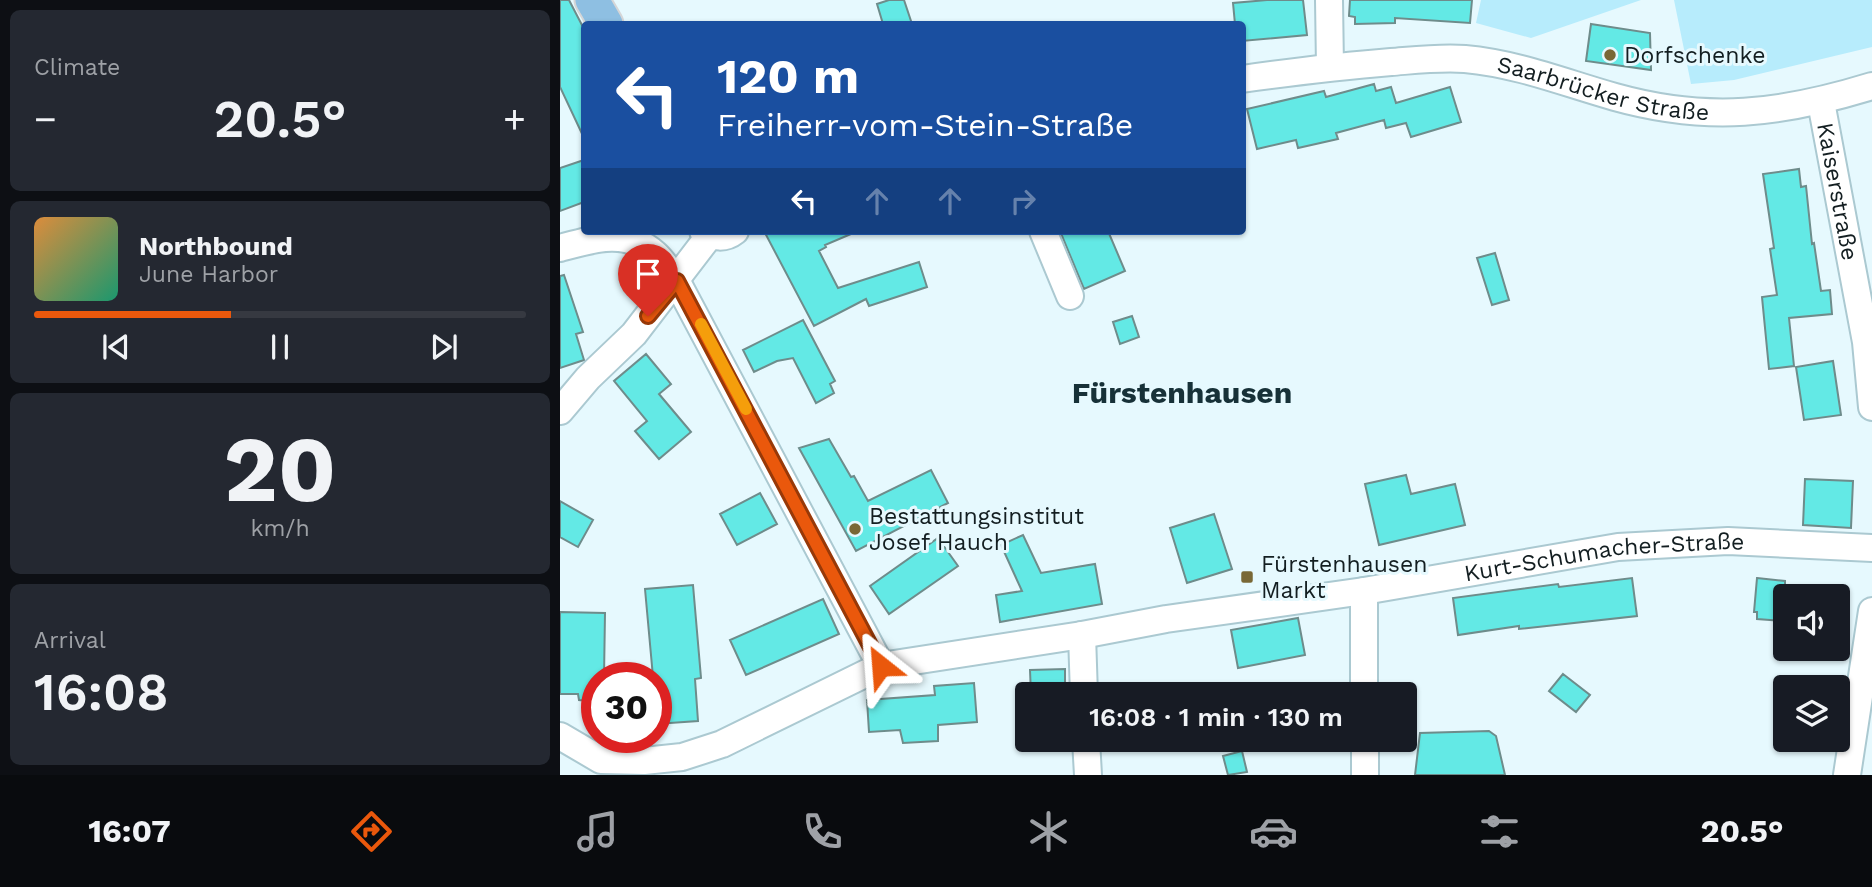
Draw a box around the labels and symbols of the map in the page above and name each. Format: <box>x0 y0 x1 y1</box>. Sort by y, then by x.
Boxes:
place label: Dorfschenke <box>1624 42 1765 69</box>
marker: Dorfschenke <box>1602 47 1618 63</box>
street label: Saarbrücker Straße <box>1495 51 1710 126</box>
street label: Kaiserstraße <box>1812 120 1864 263</box>
pin <box>618 244 678 316</box>
district label: Fürstenhausen <box>1072 375 1292 410</box>
place label: Bestattungsinstitut Josef Hauch <box>869 503 1084 556</box>
marker: Bestattungsinstitut Josef Hauch <box>847 521 863 537</box>
street label: Kurt-Schumacher-Straße <box>1462 527 1745 587</box>
place label: Fürstenhausen Markt <box>1261 551 1428 604</box>
marker: Fürstenhausen Markt <box>1239 569 1255 585</box>
position arrow <box>844 629 918 703</box>
speed limit sign: 30 <box>581 662 672 753</box>

